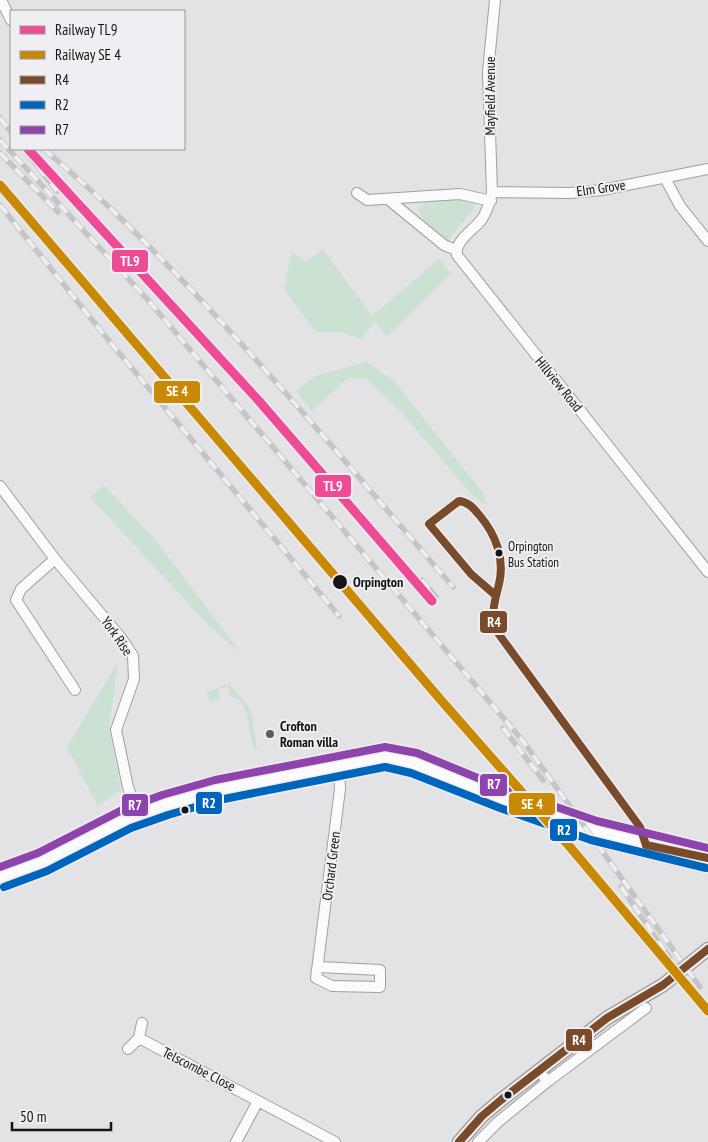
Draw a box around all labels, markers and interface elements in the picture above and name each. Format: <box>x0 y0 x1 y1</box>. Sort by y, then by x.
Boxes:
legend <box>10 10 185 150</box>
text: Railway TL9 <box>55 20 117 39</box>
text: Railway SE 4 <box>55 45 121 64</box>
street label: Mayfield Avenue <box>481 56 499 136</box>
text: R4 <box>55 70 69 89</box>
text: R2 <box>55 95 69 114</box>
text: R7 <box>55 120 69 139</box>
street label: Elm Grove <box>575 176 627 200</box>
line badge: TL9 <box>111 249 149 273</box>
text: TL9 <box>120 252 140 270</box>
street label: Hillview Road <box>531 353 587 415</box>
line badge: SE 4 <box>153 380 201 404</box>
text: SE 4 <box>166 382 188 400</box>
line badge: TL9 <box>314 474 352 498</box>
text: TL9 <box>323 477 343 495</box>
place label: Orpington Bus Station <box>508 538 559 571</box>
marker: Orpington Bus Station <box>494 548 504 558</box>
marker: Orpington <box>331 573 349 591</box>
place label: Orpington <box>353 573 403 591</box>
line badge: R4 <box>479 610 508 634</box>
street label: York Rise <box>97 613 137 659</box>
text: R4 <box>487 613 501 631</box>
place label: Crofton Roman villa <box>280 717 338 751</box>
marker: Crofton Roman villa <box>264 728 276 740</box>
line badge: R7 <box>479 773 508 797</box>
text: R7 <box>487 775 501 793</box>
line badge: R2 <box>195 791 223 815</box>
line badge: SE 4 <box>508 792 556 816</box>
line badge: R7 <box>121 793 149 817</box>
text: R2 <box>202 794 216 812</box>
text: SE 4 <box>521 795 543 813</box>
text: R7 <box>128 796 142 814</box>
unlabelled marker <box>180 805 190 815</box>
line badge: R2 <box>549 818 578 842</box>
text: R2 <box>557 821 571 839</box>
street label: Orchard Green <box>318 830 344 902</box>
line badge: R4 <box>565 1028 593 1052</box>
text: R4 <box>572 1031 586 1049</box>
street label: Telscombe Close <box>159 1043 239 1095</box>
unlabelled marker <box>503 1090 513 1100</box>
scale bar <box>12 1100 111 1132</box>
text: 50 m <box>20 1107 46 1126</box>

